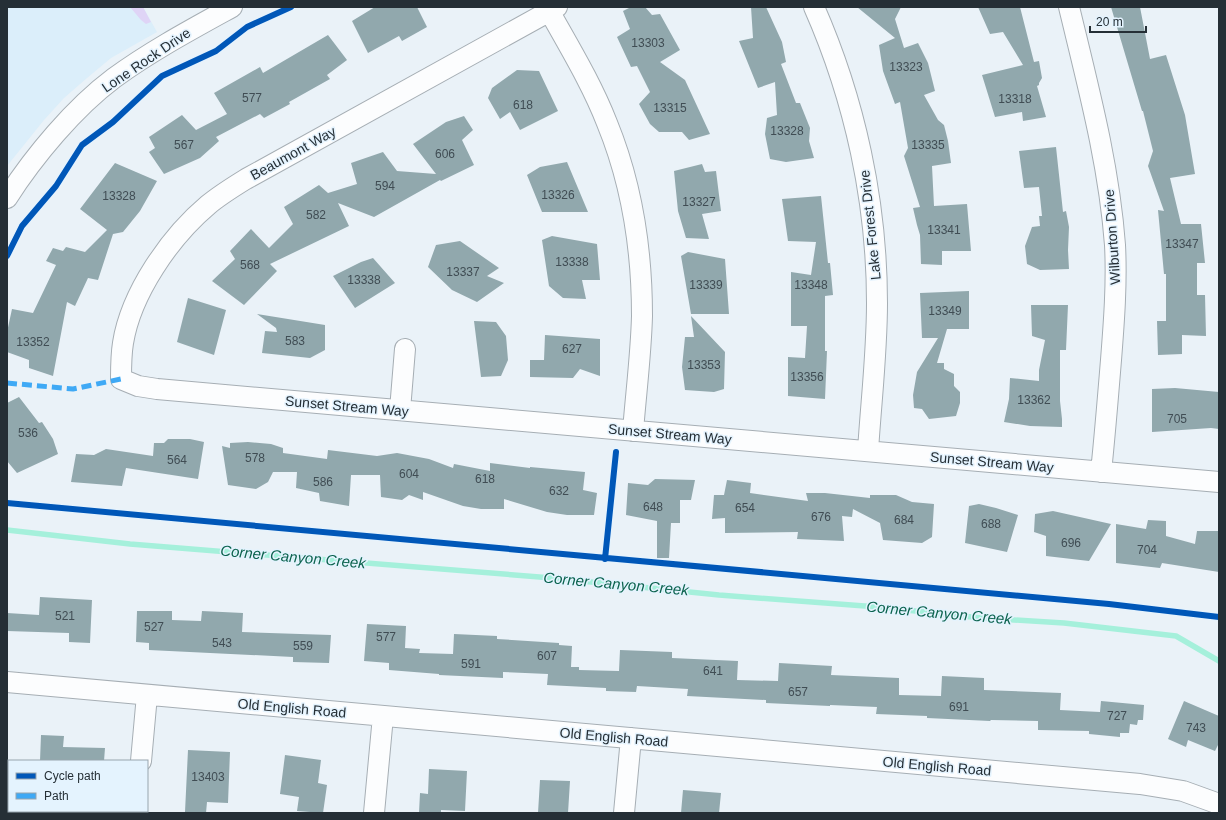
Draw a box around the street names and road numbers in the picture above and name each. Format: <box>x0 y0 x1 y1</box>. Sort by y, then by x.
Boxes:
street label: Lone Rock Drive <box>99 24 194 96</box>
street label: Beaumont Way <box>247 123 339 183</box>
street label: Lake Forest Drive <box>856 169 884 281</box>
street label: Wilburton Drive <box>1101 189 1123 285</box>
street label: Sunset Stream Way <box>285 393 409 419</box>
street label: Sunset Stream Way <box>608 421 732 447</box>
street label: Sunset Stream Way <box>930 449 1054 475</box>
street label: Old English Road <box>237 695 347 721</box>
street label: Old English Road <box>559 724 669 750</box>
street label: Old English Road <box>882 753 992 779</box>

